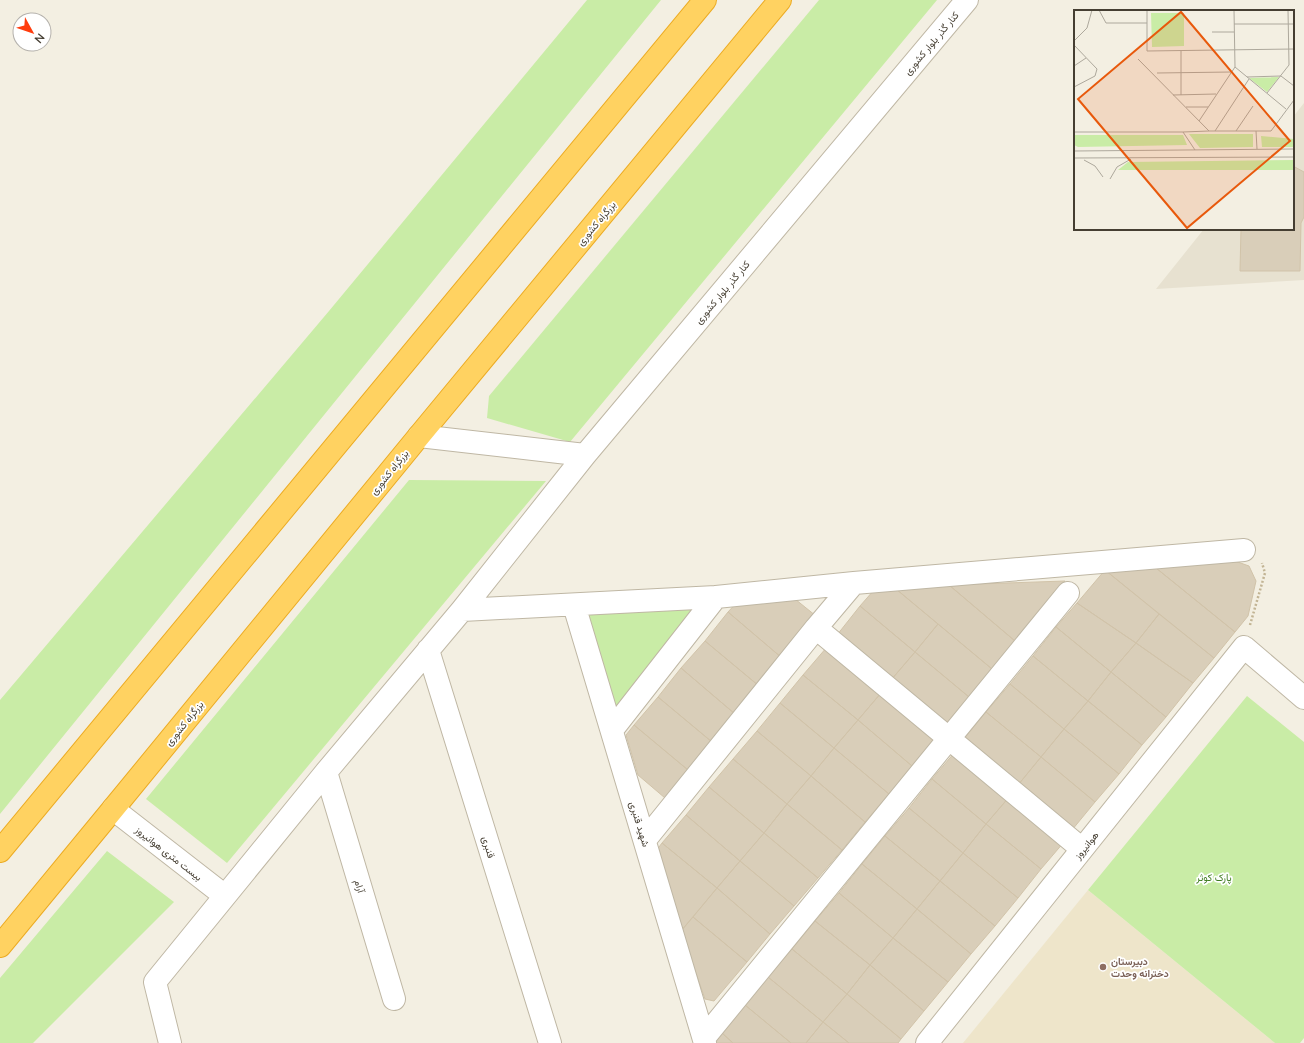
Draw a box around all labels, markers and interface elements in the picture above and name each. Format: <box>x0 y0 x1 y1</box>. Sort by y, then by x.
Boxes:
street label: کنار گذر بلوار کشوری <box>901 9 962 78</box>
inset map <box>1074 10 1294 230</box>
north arrow <box>12 12 52 52</box>
text: N <box>32 31 48 46</box>
street label: بزرگراه کشوری <box>574 198 619 248</box>
street label: کنار گذر بلوار کشوری <box>692 258 753 327</box>
street label: بزرگراه کشوری <box>367 447 411 497</box>
street label: بزرگراه کشوری <box>162 698 206 748</box>
street label: شهید قنبری <box>626 800 653 848</box>
street label: بیست متری هوانیروز <box>132 823 205 884</box>
street label: هوانیروز <box>1071 829 1102 863</box>
street label: قنبری <box>479 835 498 860</box>
park label: پارک کوثر <box>1195 871 1232 885</box>
street label: آرام <box>351 878 368 895</box>
place label: دبیرستان دخترانه وحدت <box>1111 955 1169 980</box>
marker: دبیرستان دخترانه وحدت <box>1098 962 1108 972</box>

